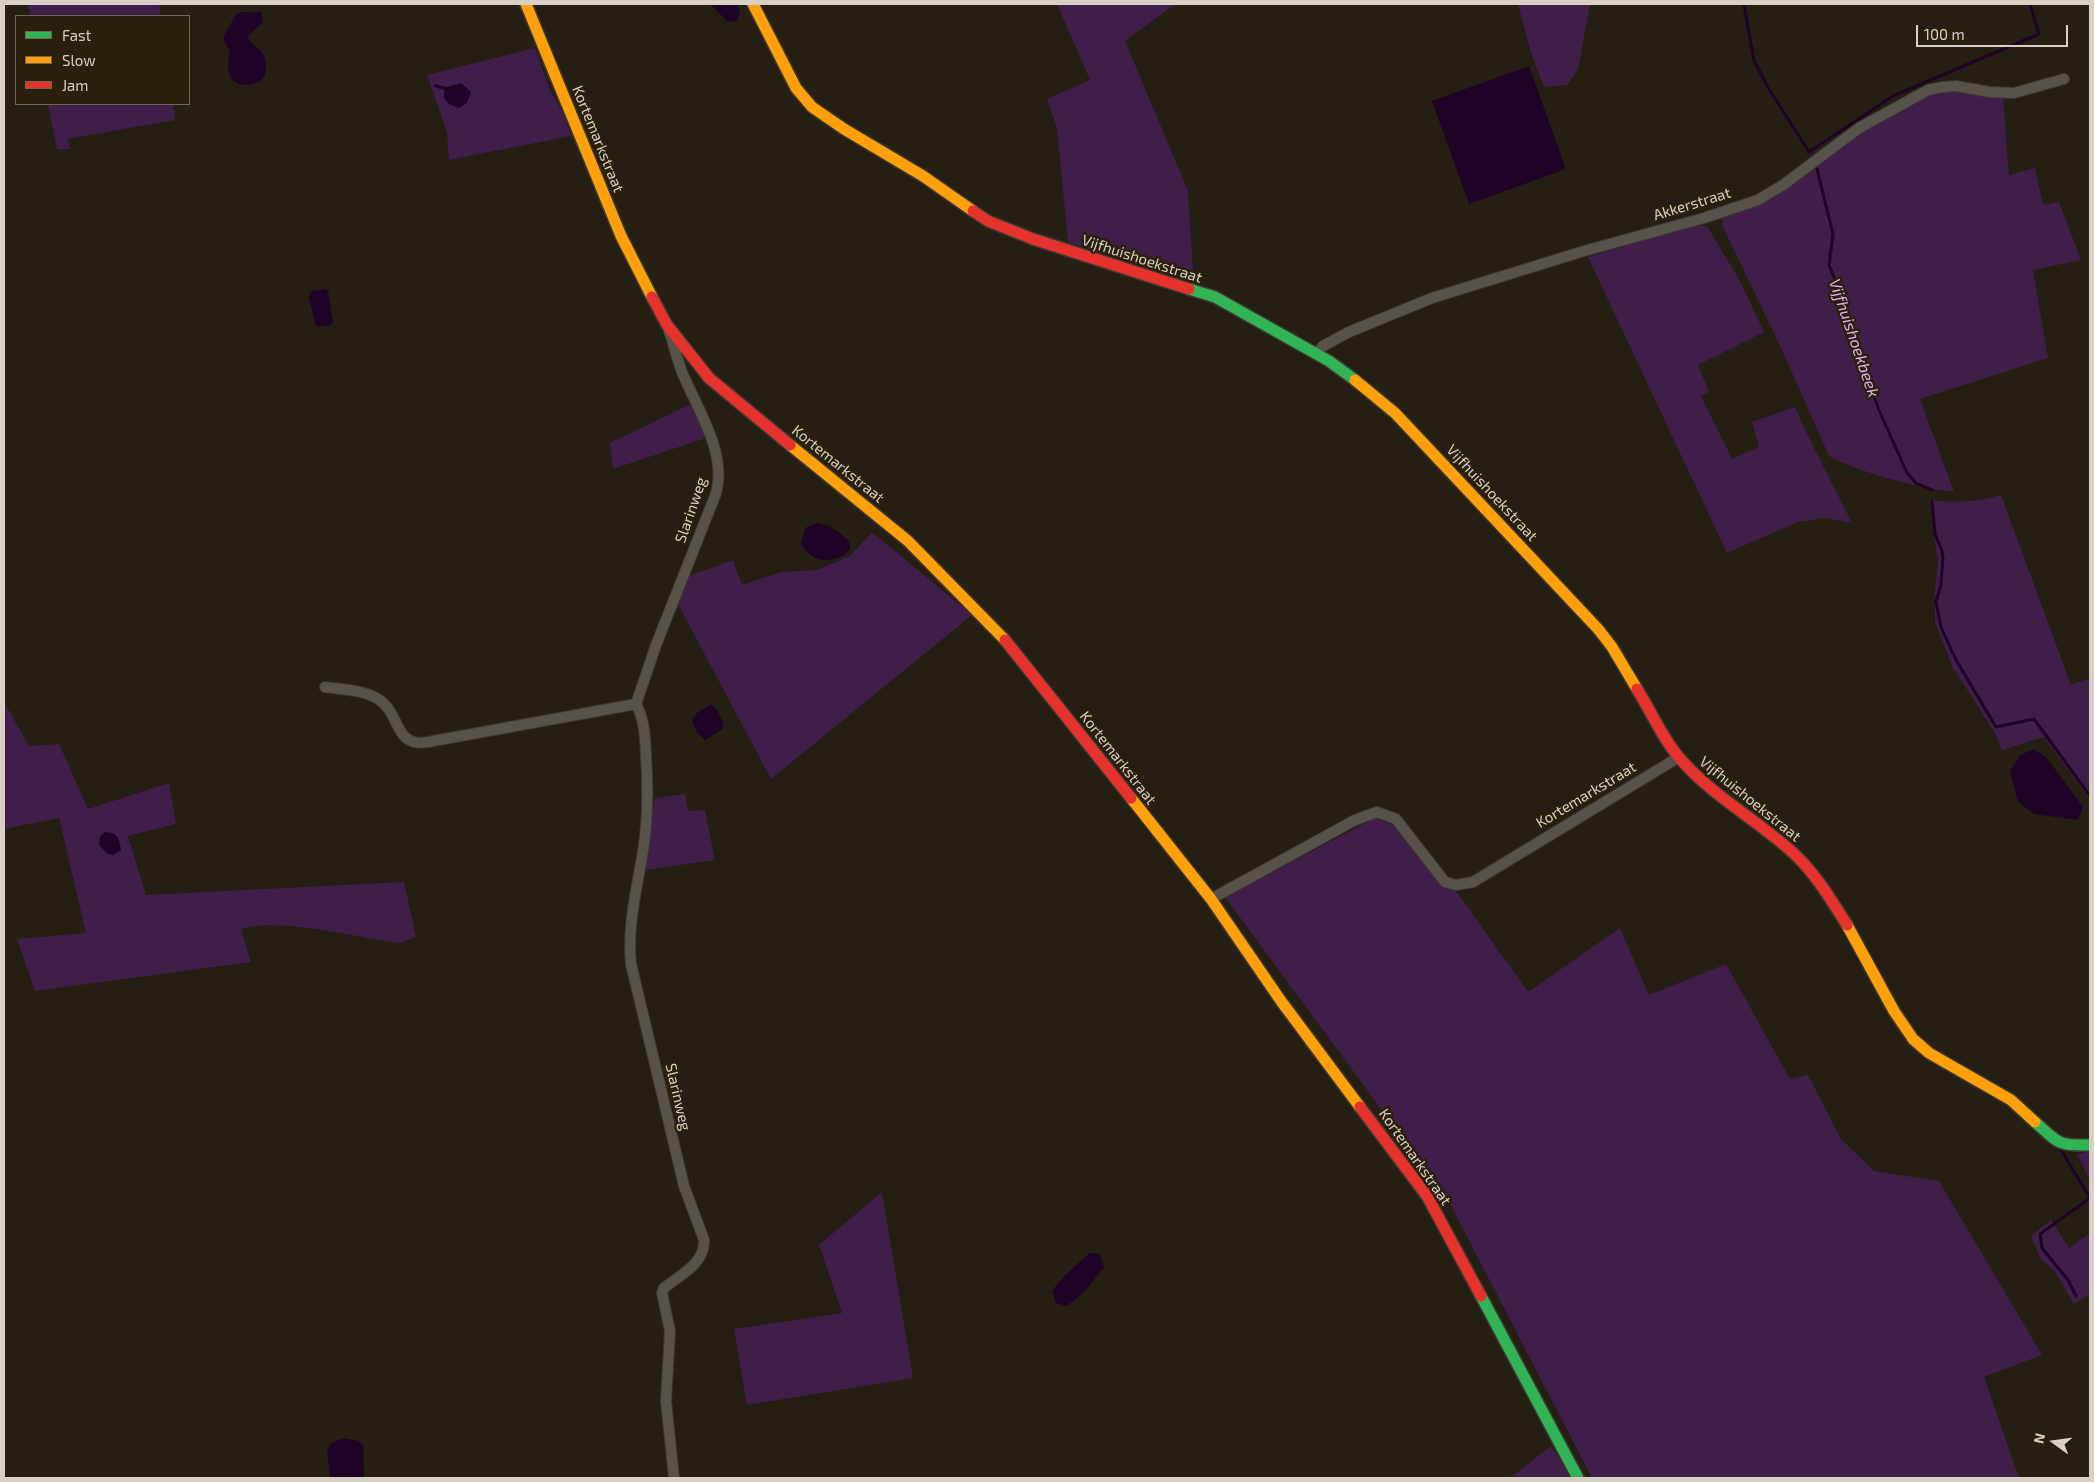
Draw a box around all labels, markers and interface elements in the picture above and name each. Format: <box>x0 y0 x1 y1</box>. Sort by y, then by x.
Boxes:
legend <box>15 15 190 105</box>
scale bar <box>1919 15 2072 47</box>
text: 100 m <box>1924 25 1965 43</box>
text: Fast <box>62 26 91 44</box>
text: Slow <box>62 51 96 69</box>
text: Jam <box>62 76 88 94</box>
street label: Kortemarkstraat <box>568 83 628 195</box>
street label: Akkerstraat <box>1651 184 1733 224</box>
street label: Vijfhuishoekstraat <box>1080 231 1204 287</box>
water label: Vijfhuishoekbeek <box>1825 276 1883 400</box>
street label: Kortemarkstraat <box>788 421 888 507</box>
street label: Vijfhuishoekstraat <box>1443 441 1541 545</box>
street label: Slarinweg <box>671 475 711 545</box>
street label: Kortemarkstraat <box>1076 708 1160 808</box>
street label: Vijfhuishoekstraat <box>1696 753 1804 845</box>
street label: Kortemarkstraat <box>1533 758 1639 832</box>
street label: Slarinweg <box>662 1062 694 1132</box>
street label: Kortemarkstraat <box>1375 1105 1455 1209</box>
north arrow <box>2029 1417 2079 1467</box>
text: N <box>2029 1431 2048 1445</box>

